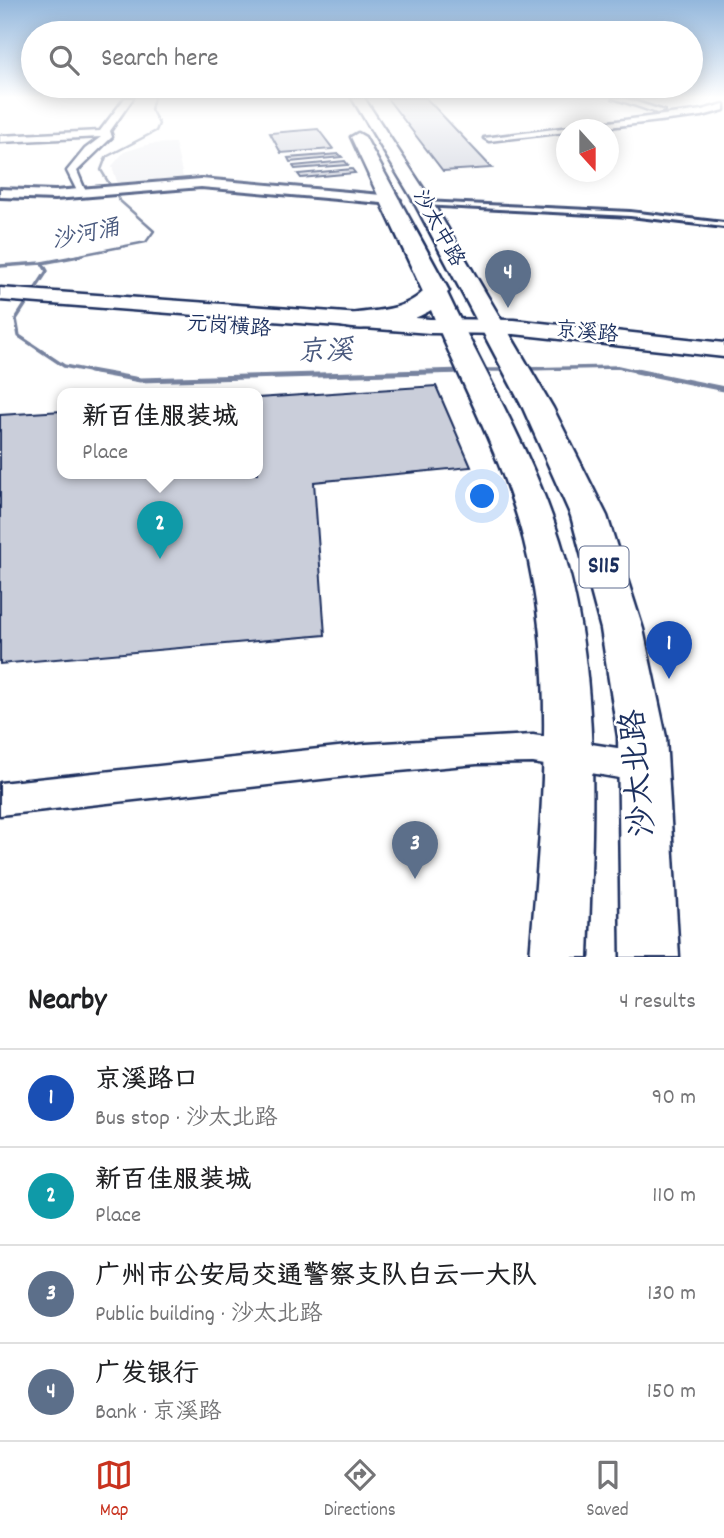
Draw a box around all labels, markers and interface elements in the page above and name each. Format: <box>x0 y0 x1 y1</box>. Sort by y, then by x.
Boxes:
search box <box>21 21 703 98</box>
icon: search <box>45 41 83 79</box>
text: Search here <box>101 41 219 78</box>
north arrow <box>556 119 619 182</box>
street label: 沙太中路 <box>404 185 470 273</box>
water label: 沙河涌 <box>49 212 124 259</box>
pin: 4 <box>485 250 531 308</box>
street label: 元岗横路 <box>186 310 272 346</box>
street label: 京溪路 <box>554 316 620 352</box>
water label: 京溪 <box>296 333 356 375</box>
popup <box>57 388 263 479</box>
text: 新百佳服装城 <box>82 400 238 437</box>
text: Place <box>82 437 128 470</box>
your location <box>465 479 499 513</box>
pin: 2 <box>137 501 183 559</box>
road number: S115 <box>580 546 628 588</box>
pin: 1 <box>646 621 692 679</box>
street label: 沙太北路 <box>613 707 669 839</box>
pin: 3 <box>392 821 438 879</box>
text: Nearby <box>28 981 106 1024</box>
text: 4 results <box>619 986 696 1019</box>
text: 京溪路口 <box>95 1063 199 1100</box>
text: 1 <box>48 1082 54 1115</box>
text: 90 m <box>652 1082 696 1115</box>
text: Bus stop · 沙太北路 <box>95 1103 278 1136</box>
text: 新百佳服装城 <box>95 1163 251 1200</box>
text: 2 <box>46 1180 56 1213</box>
text: 110 m <box>652 1180 696 1213</box>
text: Place <box>95 1200 141 1233</box>
text: 广州市公安局交通警察支队白云一大队 <box>95 1259 537 1296</box>
text: 3 <box>46 1278 56 1311</box>
text: 130 m <box>647 1278 696 1311</box>
text: Public building · 沙太北路 <box>95 1299 323 1332</box>
text: 广发银行 <box>95 1357 199 1394</box>
text: 4 <box>46 1376 56 1409</box>
text: 150 m <box>647 1376 696 1409</box>
text: Bank · 京溪路 <box>95 1397 222 1430</box>
tab: Map <box>95 1456 133 1525</box>
tab: Directions <box>324 1456 396 1525</box>
tab: Saved <box>586 1456 629 1525</box>

